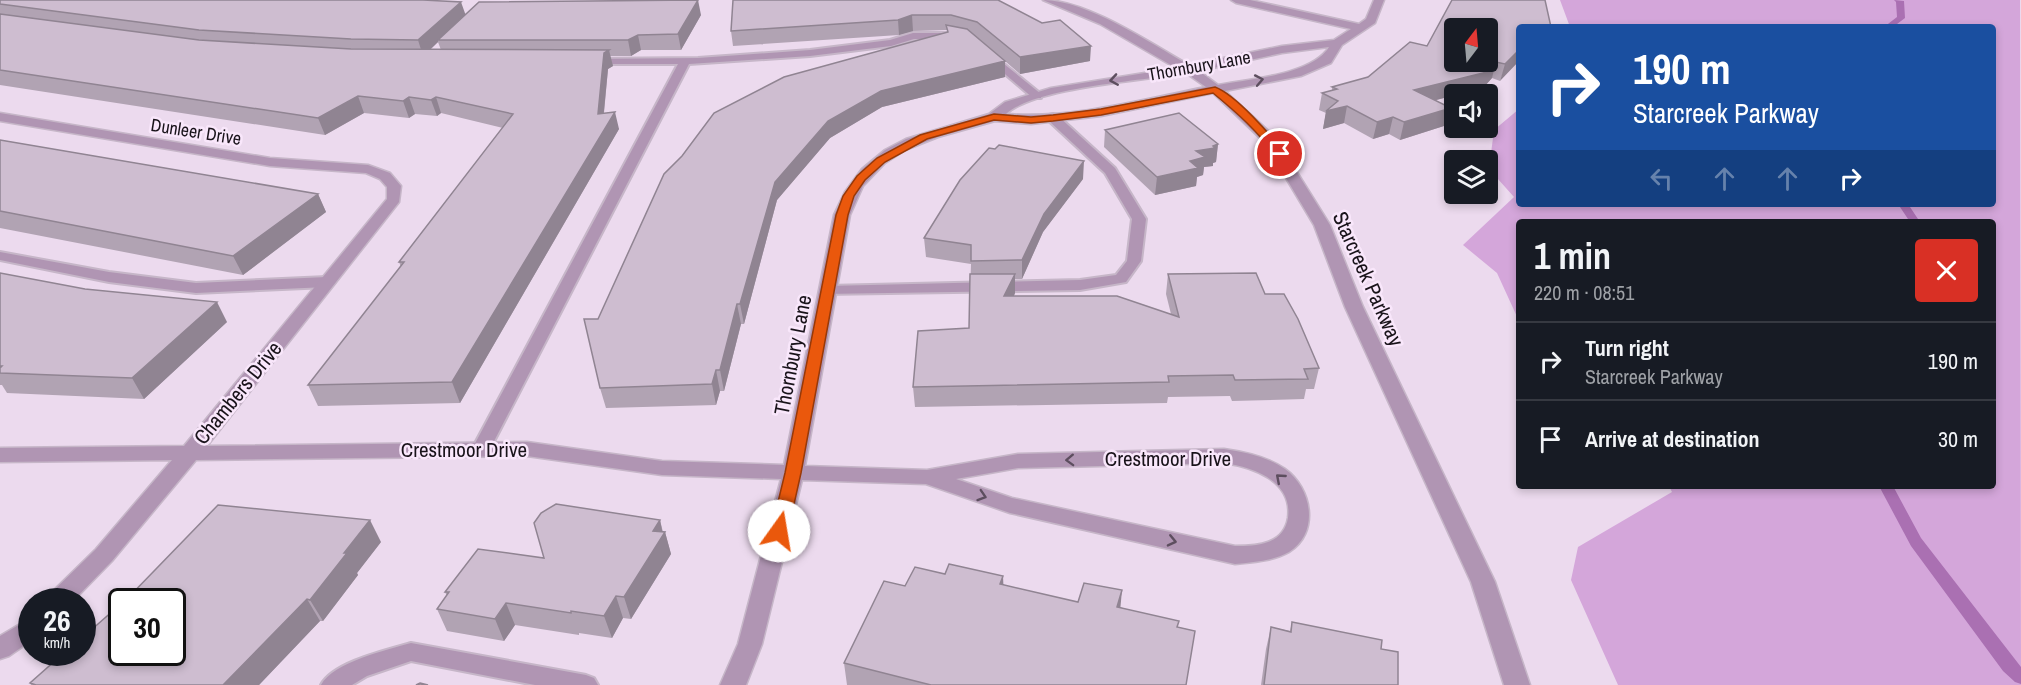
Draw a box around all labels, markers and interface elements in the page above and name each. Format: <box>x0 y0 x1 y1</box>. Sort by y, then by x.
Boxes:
north arrow <box>1444 18 1498 72</box>
map controls <box>1444 18 1498 204</box>
text: 190 m <box>1633 41 1731 97</box>
street label: Thornbury Lane <box>1145 44 1252 87</box>
icon: right <box>1534 48 1612 126</box>
one-way arrow <box>1110 74 1119 86</box>
one-way arrow <box>1253 74 1263 87</box>
button: sound <box>1444 84 1498 138</box>
text: Starcreek Parkway <box>1633 95 1819 131</box>
street label: Dunleer Drive <box>149 112 243 151</box>
pin <box>1254 128 1305 179</box>
icon: arrive <box>1263 137 1296 170</box>
button: layers <box>1444 150 1498 204</box>
icon: left <box>1645 162 1678 195</box>
icon: ahead <box>1708 162 1741 195</box>
icon: ahead <box>1771 162 1804 195</box>
icon: right <box>1834 162 1867 195</box>
street label: Starcreek Parkway <box>1326 207 1411 351</box>
text: 1 min <box>1534 232 1611 280</box>
button: close <box>1915 239 1978 302</box>
text: 220 m · 08:51 <box>1534 279 1634 306</box>
street label: Thornbury Lane <box>767 292 818 417</box>
text: Turn right <box>1585 333 1669 363</box>
street label: Chambers Drive <box>187 335 288 451</box>
icon: right <box>1534 345 1567 378</box>
text: 190 m <box>1928 346 1978 376</box>
text: Starcreek Parkway <box>1585 363 1723 390</box>
icon: arrive <box>1534 423 1567 456</box>
text: Arrive at destination <box>1585 424 1759 454</box>
text: 30 m <box>1938 424 1978 454</box>
street label: Crestmoor Drive <box>401 435 527 464</box>
street label: Crestmoor Drive <box>1105 444 1231 473</box>
one-way arrow <box>1066 454 1075 466</box>
one-way arrow <box>1276 474 1287 485</box>
one-way arrow <box>976 489 987 501</box>
position arrow <box>747 499 811 563</box>
one-way arrow <box>1167 534 1177 547</box>
speed limit sign: 30 <box>108 588 186 666</box>
text: 26 <box>43 600 71 640</box>
text: km/h <box>44 632 70 653</box>

